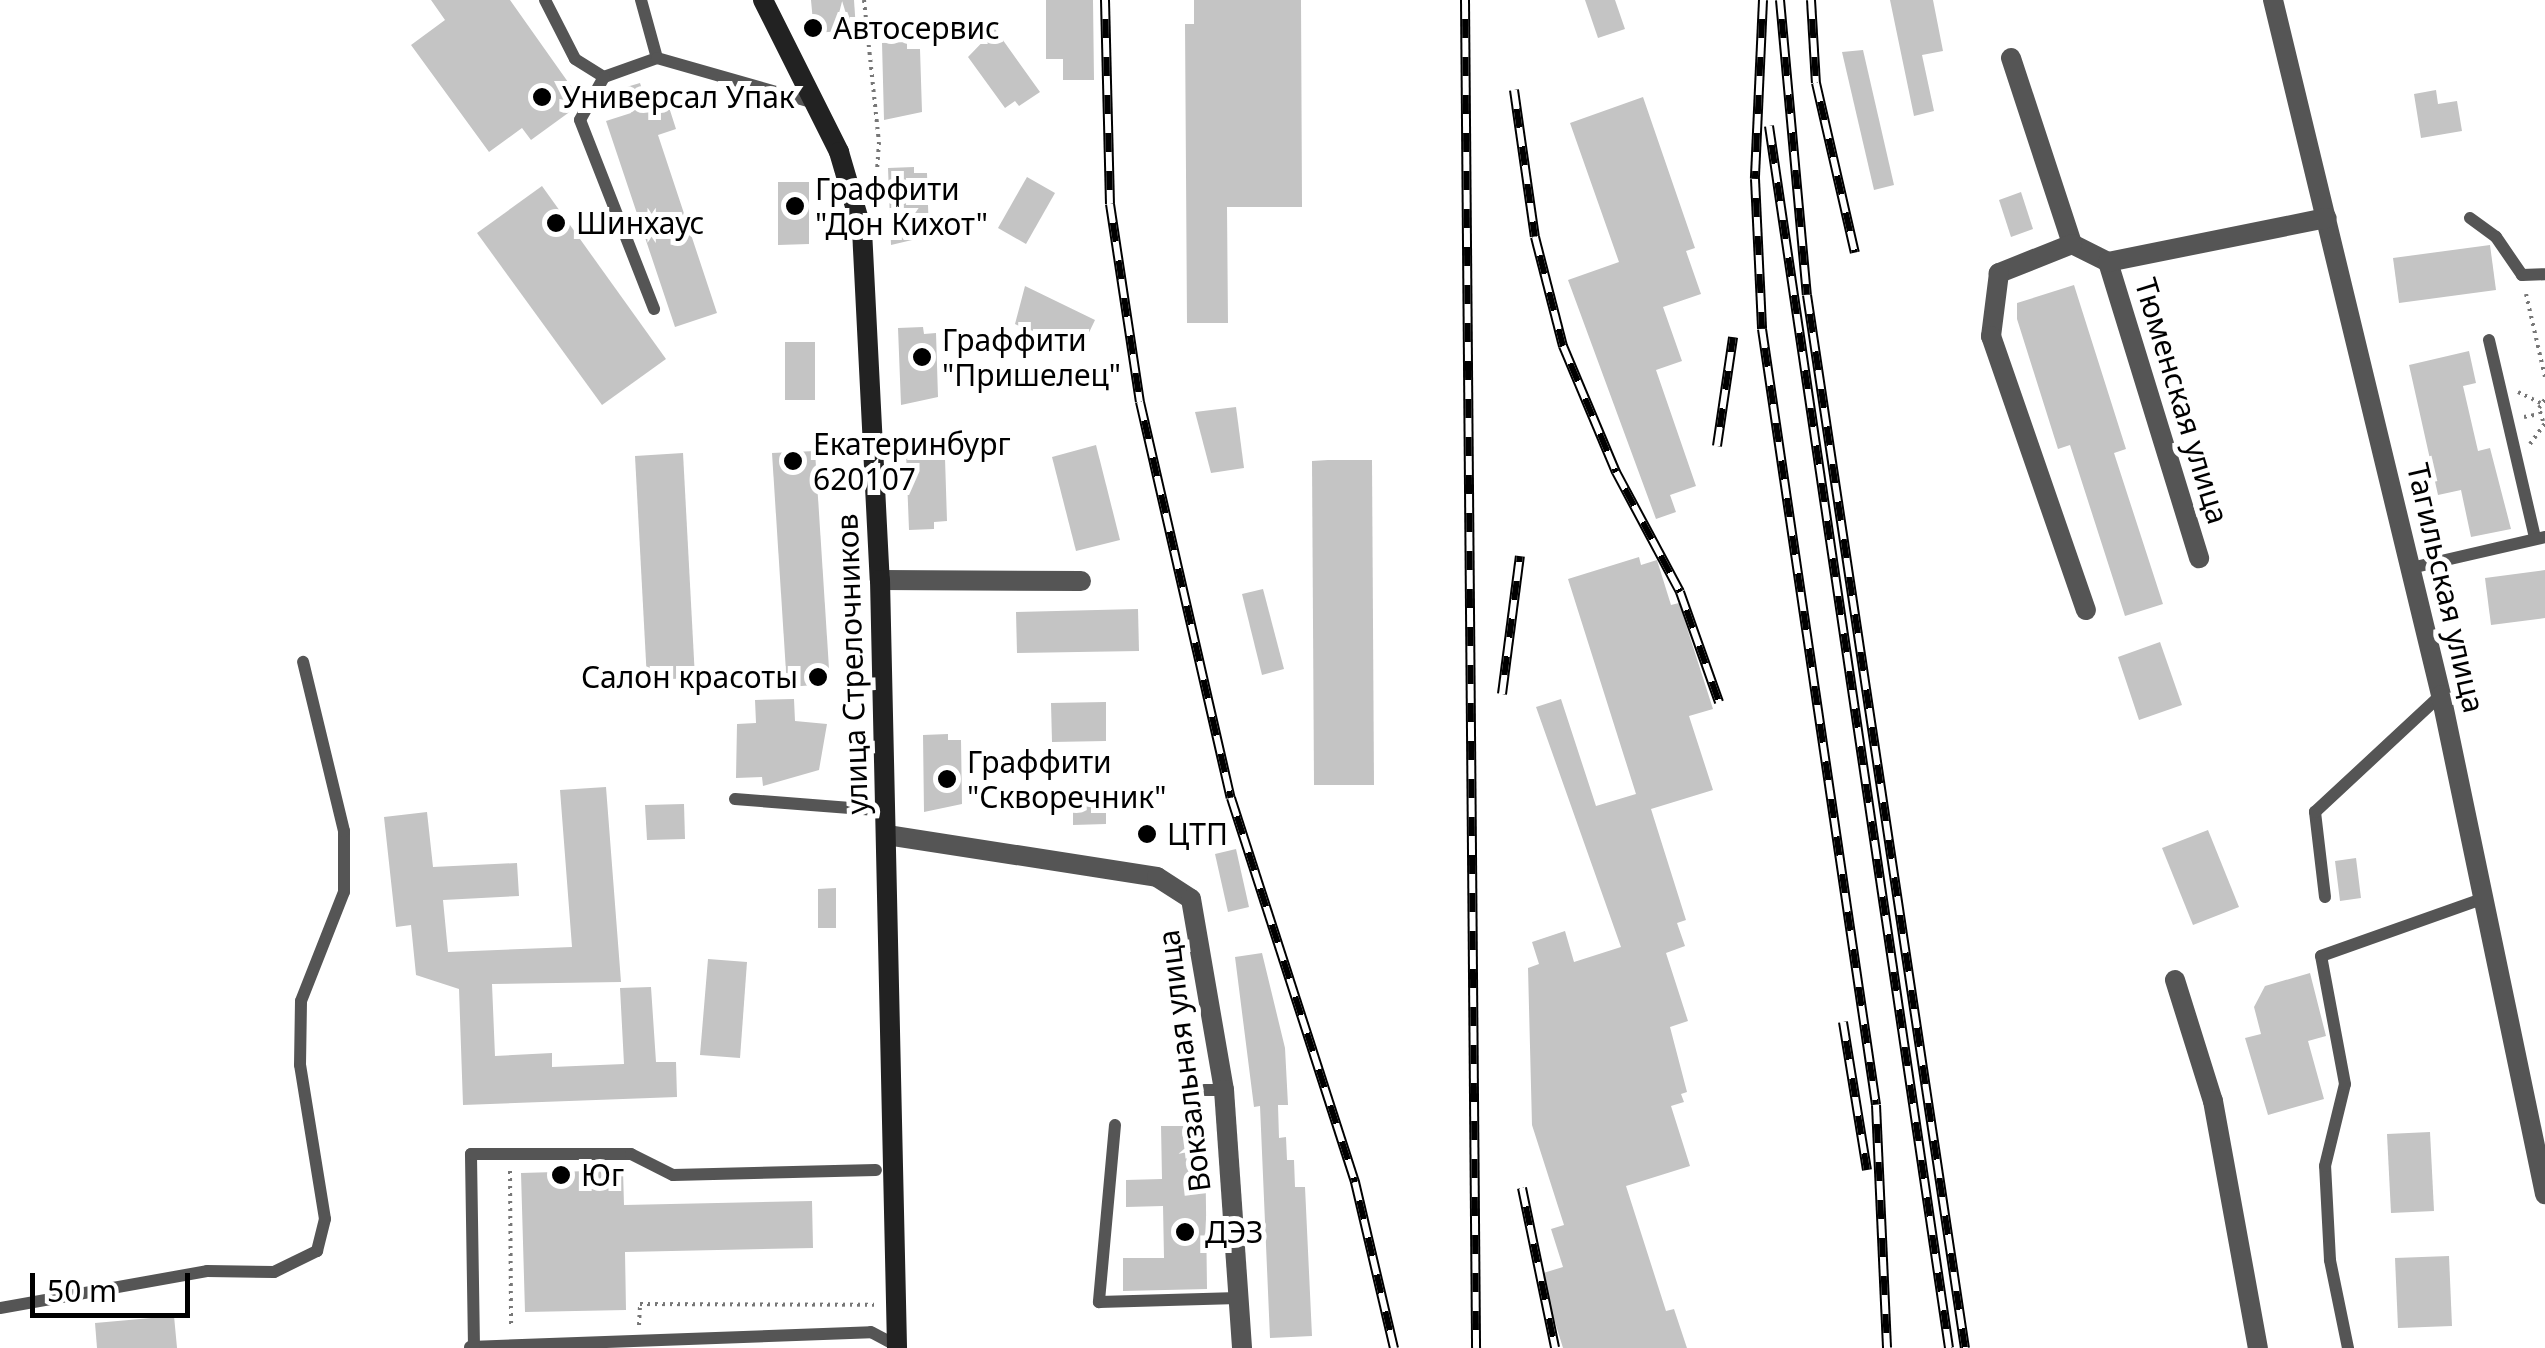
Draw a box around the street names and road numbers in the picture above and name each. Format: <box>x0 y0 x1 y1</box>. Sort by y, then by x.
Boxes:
street label: Тюменская улица <box>2128 274 2236 528</box>
street label: Тагильская улица <box>2400 460 2492 716</box>
street label: улица Стрелочников <box>829 513 875 815</box>
street label: Вокзальная улица <box>1150 928 1218 1194</box>

